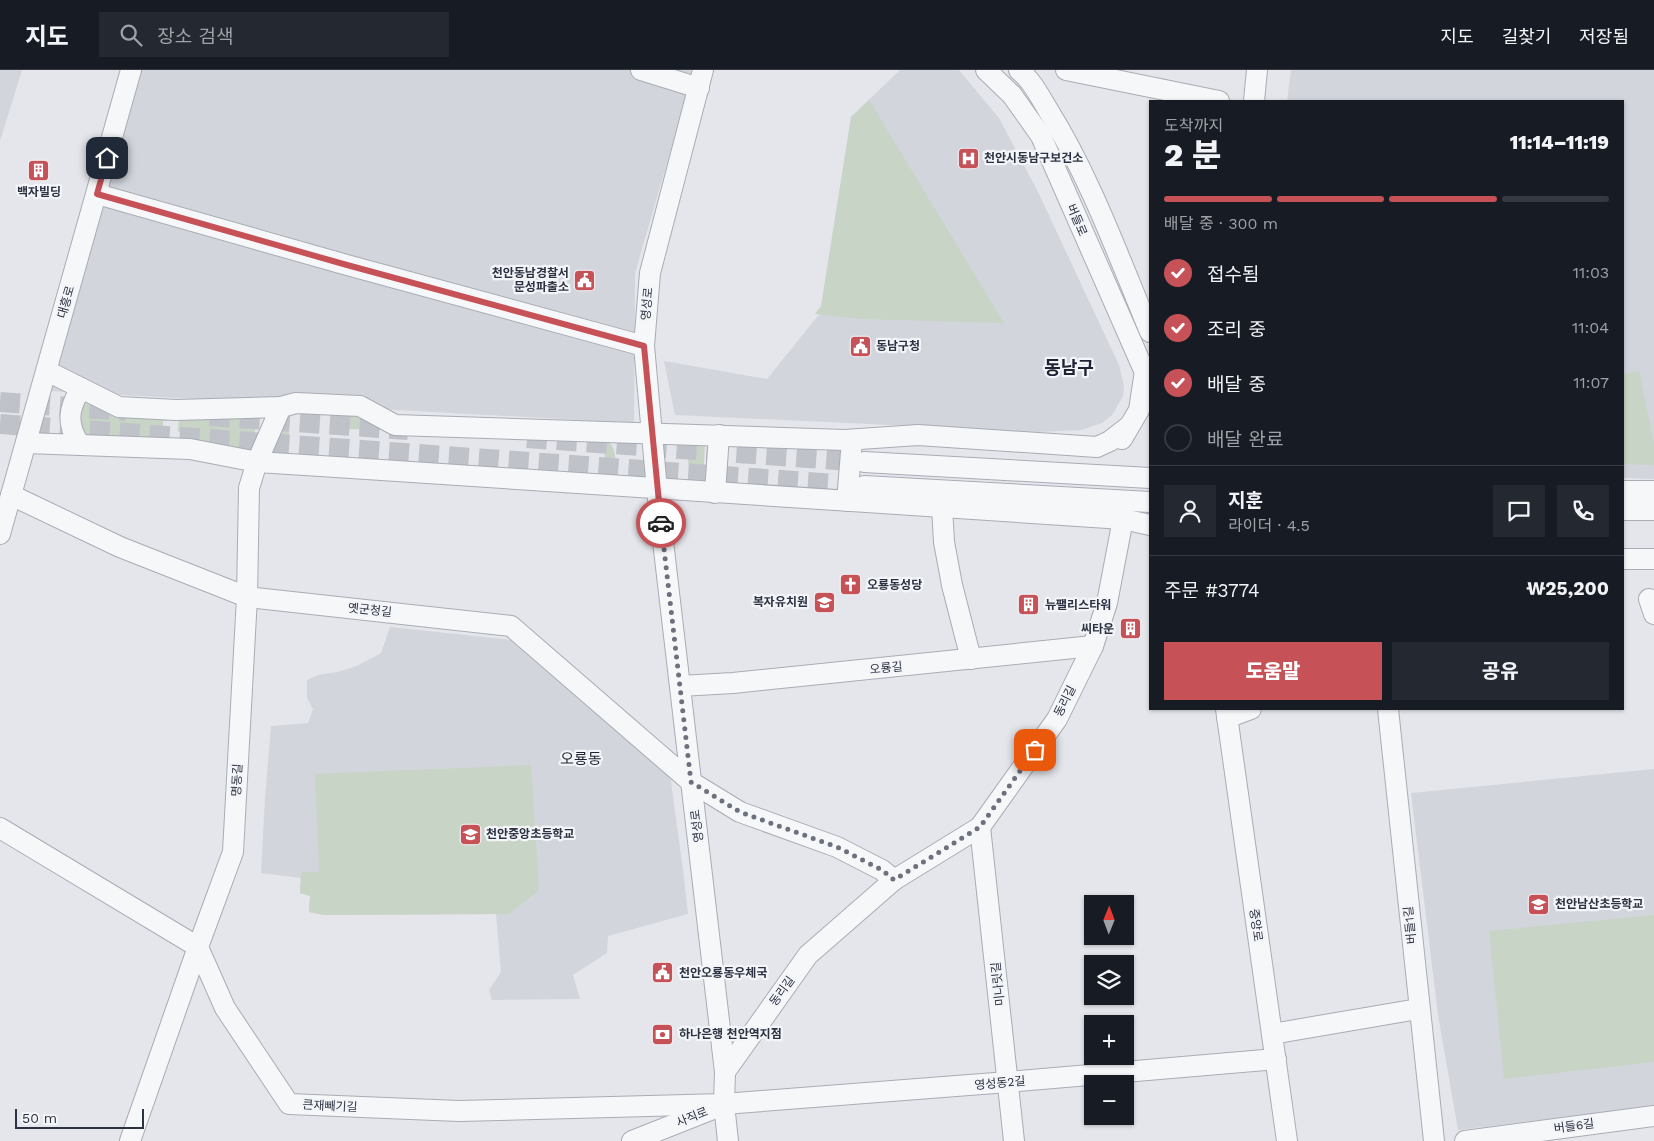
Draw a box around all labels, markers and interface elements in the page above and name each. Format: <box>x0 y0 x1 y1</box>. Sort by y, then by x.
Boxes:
search box <box>99 12 449 57</box>
icon: search <box>117 21 145 49</box>
text: 지도 <box>25 23 69 51</box>
text: 장소 검색 <box>157 25 234 48</box>
text: 지도 <box>1441 26 1474 47</box>
text: 길찾기 <box>1502 26 1551 47</box>
text: 저장됨 <box>1579 26 1629 47</box>
text: 도착까지 <box>1164 116 1223 135</box>
text: 11:14–11:19 <box>1510 131 1609 154</box>
text: 2 분 <box>1164 136 1221 174</box>
pin <box>86 137 128 179</box>
icon: home <box>93 144 121 172</box>
hospital icon: 천안시동남구보건소 <box>956 146 980 170</box>
place label: 천안시동남구보건소 <box>984 151 1083 165</box>
building icon: 백자빌딩 <box>27 159 51 183</box>
place label: 백자빌딩 <box>17 185 61 199</box>
street label: 버들로 <box>1064 202 1090 238</box>
text: 배달 중 · 300 m <box>1164 214 1278 233</box>
icon: check <box>1164 259 1192 287</box>
text: 접수됨 <box>1207 263 1259 286</box>
text: 11:03 <box>1573 263 1609 282</box>
place label: 천안동남경찰서 문성파출소 <box>492 266 569 294</box>
public building icon: 천안동남경찰서 문성파출소 <box>573 268 597 292</box>
street label: 대흥로 <box>55 284 77 320</box>
street label: 영성로 <box>639 287 655 321</box>
icon: check <box>1164 314 1192 342</box>
text: 조리 중 <box>1207 318 1266 341</box>
text: 11:04 <box>1572 318 1609 337</box>
public building icon: 동남구청 <box>848 334 872 358</box>
place label: 동남구청 <box>876 339 920 353</box>
district label: 동남구 <box>1044 357 1094 378</box>
icon: check <box>1164 369 1192 397</box>
text: 배달 중 <box>1207 373 1266 396</box>
text: 11:07 <box>1573 373 1609 392</box>
text: 배달 완료 <box>1207 428 1283 451</box>
button: person <box>1164 485 1216 537</box>
button: chat <box>1493 485 1545 537</box>
button: phone <box>1557 485 1609 537</box>
text: 지훈 <box>1228 489 1263 512</box>
courier <box>636 498 686 548</box>
icon: car <box>647 509 675 537</box>
text: 라이더 · 4.5 <box>1228 516 1310 535</box>
church icon: 오룡동성당 <box>839 573 863 597</box>
text: ₩25,200 <box>1526 577 1609 600</box>
place label: 오룡동성당 <box>867 578 922 592</box>
text: 주문 #3774 <box>1164 579 1260 602</box>
school or university icon: 복자유치원 <box>812 590 836 614</box>
building icon: 뉴팰리스타워 <box>1017 593 1041 617</box>
place label: 복자유치원 <box>753 595 808 609</box>
place label: 뉴팰리스타워 <box>1045 598 1111 612</box>
street label: 옛군청길 <box>347 601 393 619</box>
building icon: 씨타운 <box>1118 617 1142 641</box>
place label: 씨타운 <box>1081 622 1114 636</box>
button: 도움말 <box>1164 642 1382 700</box>
button: 공유 <box>1392 642 1609 700</box>
street label: 오룡길 <box>869 659 903 677</box>
street label: 동리길 <box>1051 683 1079 719</box>
pin <box>1014 729 1056 771</box>
icon: bag <box>1021 736 1049 764</box>
district label: 오룡동 <box>560 750 602 768</box>
street label: 명동길 <box>229 763 245 797</box>
street label: 영성로 <box>688 809 706 843</box>
school or university icon: 천안중앙초등학교 <box>458 822 482 846</box>
place label: 천안중앙초등학교 <box>486 827 574 841</box>
school or university icon: 천안남산초등학교 <box>1527 892 1551 916</box>
north arrow <box>1084 895 1134 945</box>
map controls <box>1084 895 1134 1125</box>
place label: 천안남산초등학교 <box>1555 897 1643 911</box>
street label: 버들1길 <box>1401 905 1419 945</box>
street label: 중앙로 <box>1247 908 1265 942</box>
button: layers <box>1084 955 1134 1005</box>
public building icon: 천안오룡동우체국 <box>651 961 675 985</box>
street label: 미나릿길 <box>989 961 1007 1007</box>
place label: 천안오룡동우체국 <box>679 966 767 980</box>
street label: 동리길 <box>767 973 797 1009</box>
button: + <box>1084 1015 1134 1065</box>
bank icon: 하나은행 천안역지점 <box>651 1022 675 1046</box>
place label: 하나은행 천안역지점 <box>679 1027 782 1041</box>
street label: 영성동2길 <box>974 1074 1026 1092</box>
button: − <box>1084 1075 1134 1125</box>
street label: 큰재빼기길 <box>302 1098 358 1114</box>
street label: 사직로 <box>674 1104 710 1130</box>
scale bar <box>15 1106 144 1129</box>
text: 50 m <box>22 1110 57 1126</box>
street label: 버들6길 <box>1553 1116 1595 1136</box>

